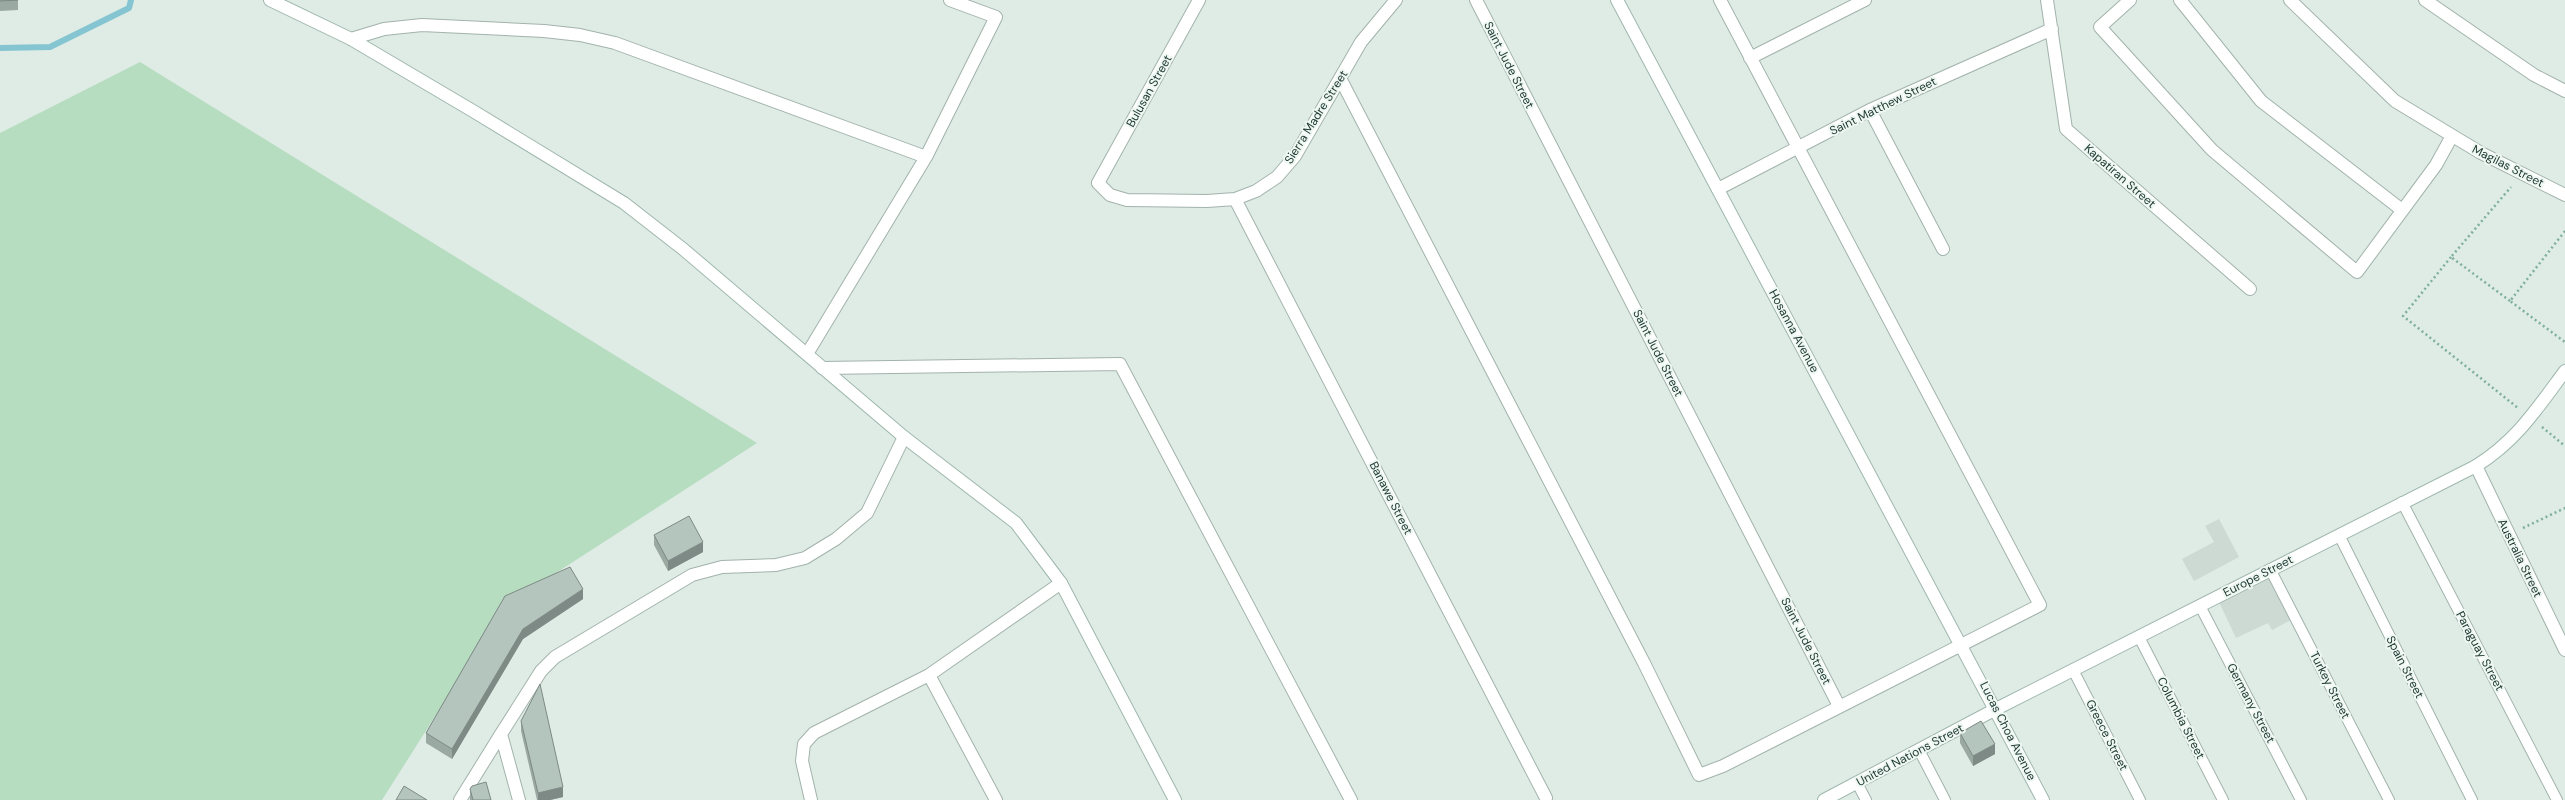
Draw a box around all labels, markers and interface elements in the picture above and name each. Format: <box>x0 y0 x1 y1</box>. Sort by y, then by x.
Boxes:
street label: Saint Jude Street <box>1480 19 1538 111</box>
street label: Bulusan Street <box>1123 52 1176 130</box>
street label: Sierra Madre Street <box>1281 67 1351 167</box>
street label: Saint Matthew Street <box>1827 73 1939 139</box>
street label: Kapatiran Street <box>2081 141 2159 212</box>
street label: Magilas Street <box>2469 141 2547 191</box>
street label: Hosanna Avenue <box>1765 287 1823 376</box>
street label: Saint Jude Street <box>1629 307 1687 399</box>
street label: Banawe Street <box>1366 459 1416 538</box>
street label: Australia Street <box>2494 516 2546 600</box>
street label: Europe Street <box>2220 551 2296 600</box>
street label: Saint Jude Street <box>1777 595 1835 687</box>
street label: Paraguay Street <box>2452 608 2508 694</box>
street label: Spain Street <box>2382 633 2428 701</box>
street label: Turkey Street <box>2306 649 2354 722</box>
street label: Germany Street <box>2223 660 2279 746</box>
street label: Columbia Street <box>2153 674 2209 762</box>
street label: Lucas Choa Avenue <box>1976 679 2040 783</box>
street label: Greece Street <box>2082 697 2132 774</box>
street label: United Nations Street <box>1854 720 1967 790</box>

